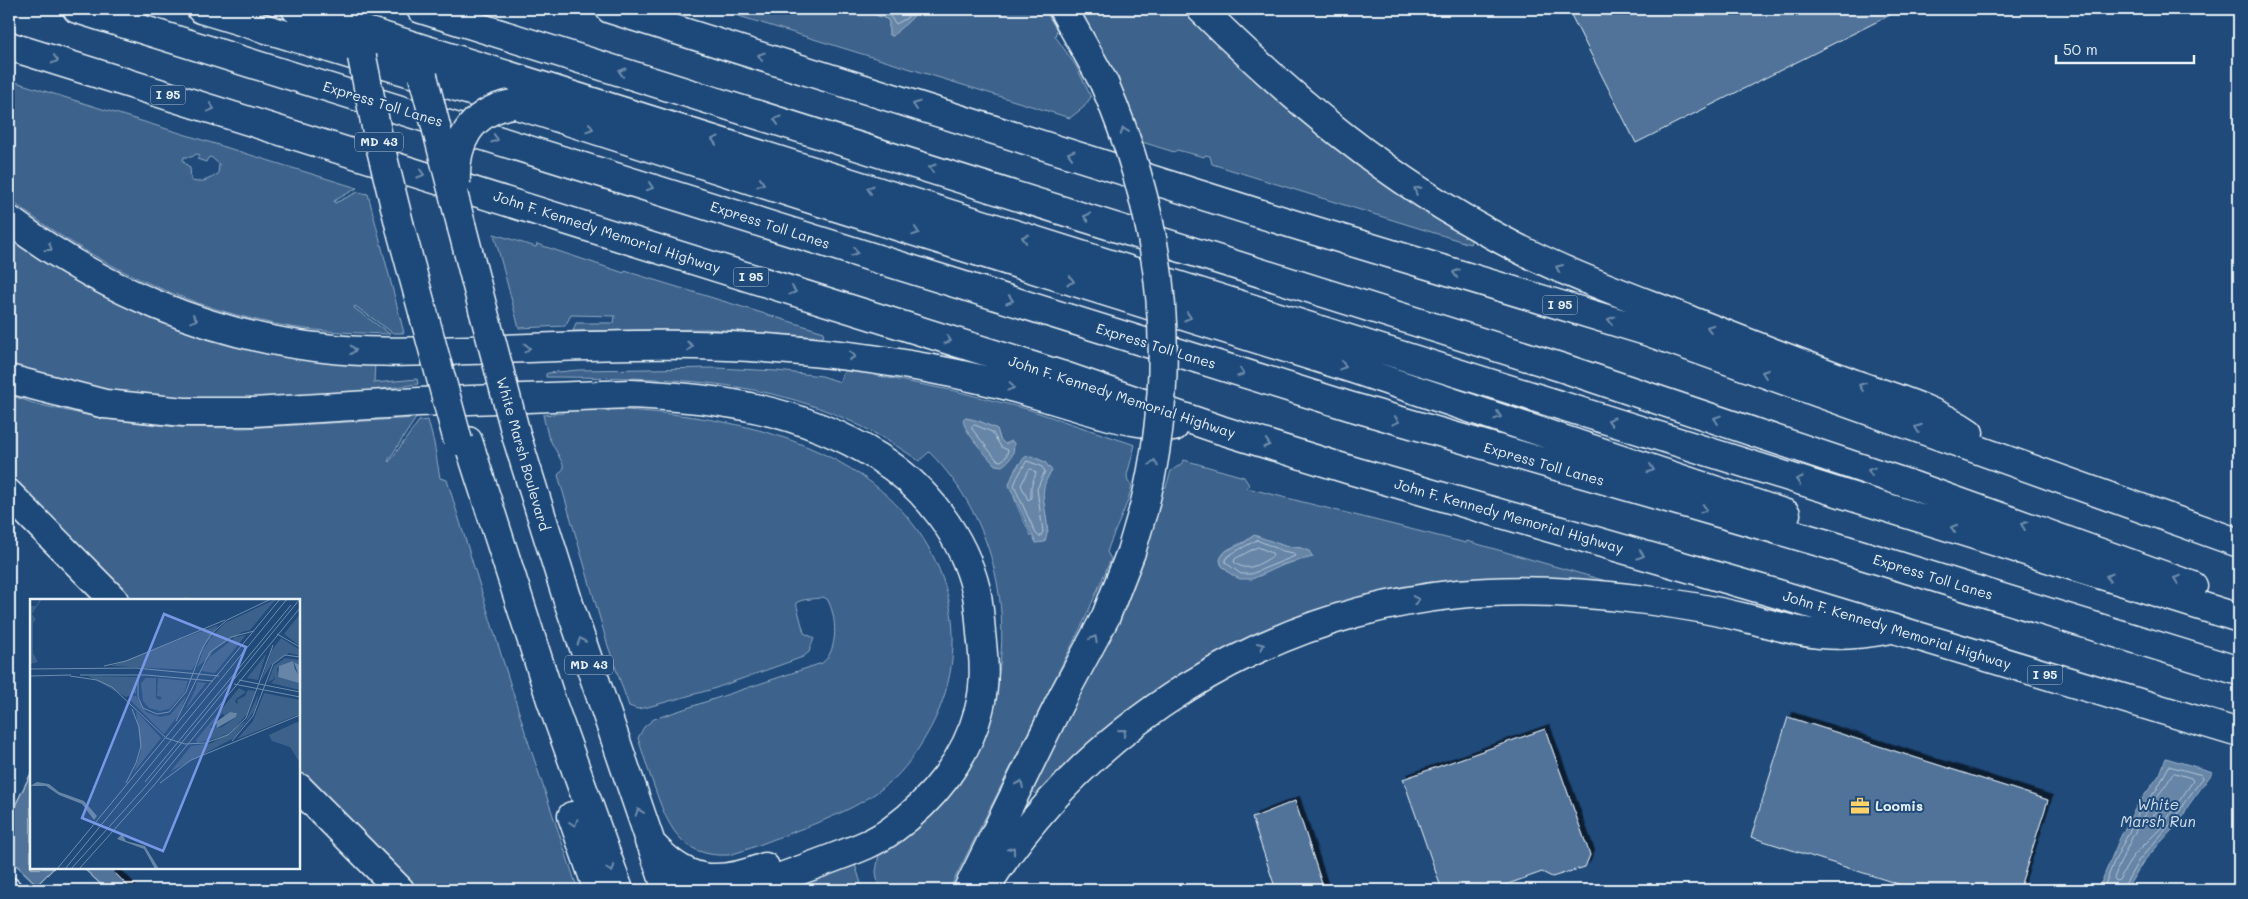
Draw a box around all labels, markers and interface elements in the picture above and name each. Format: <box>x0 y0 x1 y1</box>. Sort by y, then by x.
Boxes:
scale bar <box>2056 32 2193 64</box>
text: 50 m <box>2063 39 2098 59</box>
one-way arrow <box>758 51 766 61</box>
one-way arrow <box>51 55 59 65</box>
one-way arrow <box>618 67 626 77</box>
street label: Express Toll Lanes <box>321 76 445 131</box>
road number: I 95 <box>150 86 186 104</box>
one-way arrow <box>912 101 921 111</box>
one-way arrow <box>206 103 214 113</box>
one-way arrow <box>773 116 781 126</box>
one-way arrow <box>585 122 593 132</box>
one-way arrow <box>1120 127 1130 136</box>
road number: MD 43 <box>355 132 403 152</box>
one-way arrow <box>490 133 498 143</box>
one-way arrow <box>711 135 720 145</box>
one-way arrow <box>1067 150 1076 160</box>
one-way arrow <box>928 164 936 174</box>
one-way arrow <box>417 168 425 178</box>
one-way arrow <box>756 177 765 187</box>
one-way arrow <box>645 181 654 191</box>
one-way arrow <box>866 185 874 195</box>
street label: John F. Kennedy Memorial Highway <box>491 186 723 277</box>
one-way arrow <box>1413 186 1422 196</box>
street label: Express Toll Lanes <box>708 196 832 253</box>
one-way arrow <box>1083 213 1092 223</box>
one-way arrow <box>911 226 920 236</box>
one-way arrow <box>1021 233 1030 243</box>
one-way arrow <box>43 242 52 252</box>
one-way arrow <box>850 246 859 256</box>
one-way arrow <box>1555 263 1564 274</box>
road number: I 95 <box>734 268 768 286</box>
one-way arrow <box>1452 269 1461 279</box>
one-way arrow <box>1066 275 1075 285</box>
one-way arrow <box>789 285 797 295</box>
one-way arrow <box>1005 295 1014 305</box>
road number: I 95 <box>1542 296 1578 314</box>
one-way arrow <box>1184 311 1192 321</box>
one-way arrow <box>190 313 198 323</box>
one-way arrow <box>1608 316 1616 326</box>
street label: Express Toll Lanes <box>1094 318 1218 373</box>
one-way arrow <box>1706 324 1715 334</box>
one-way arrow <box>944 334 952 344</box>
one-way arrow <box>686 341 694 351</box>
one-way arrow <box>523 343 531 354</box>
one-way arrow <box>350 345 358 356</box>
one-way arrow <box>848 350 856 361</box>
street label: John F. Kennedy Memorial Highway <box>1006 351 1238 442</box>
one-way arrow <box>1339 360 1347 370</box>
one-way arrow <box>1236 367 1245 377</box>
one-way arrow <box>1761 369 1770 379</box>
street label: White Marsh Boulevard <box>492 375 555 533</box>
one-way arrow <box>1007 382 1015 392</box>
one-way arrow <box>1858 382 1866 392</box>
one-way arrow <box>1493 410 1502 420</box>
one-way arrow <box>1392 415 1400 425</box>
one-way arrow <box>1713 415 1722 425</box>
one-way arrow <box>1607 417 1615 427</box>
one-way arrow <box>1914 424 1923 434</box>
street label: Express Toll Lanes <box>1482 437 1607 490</box>
one-way arrow <box>1262 439 1271 449</box>
one-way arrow <box>1148 459 1158 468</box>
one-way arrow <box>1647 463 1655 473</box>
one-way arrow <box>1867 467 1875 477</box>
street label: John F. Kennedy Memorial Highway <box>1392 474 1626 557</box>
one-way arrow <box>1795 476 1804 486</box>
one-way arrow <box>1699 504 1707 514</box>
one-way arrow <box>2020 521 2029 531</box>
one-way arrow <box>1951 524 1959 534</box>
one-way arrow <box>1637 549 1645 559</box>
street label: Express Toll Lanes <box>1871 549 1995 604</box>
one-way arrow <box>2106 573 2114 583</box>
one-way arrow <box>2173 575 2182 586</box>
street label: John F. Kennedy Memorial Highway <box>1781 586 2014 673</box>
one-way arrow <box>1411 596 1420 606</box>
inset map <box>30 599 300 869</box>
one-way arrow <box>1088 635 1098 644</box>
one-way arrow <box>577 637 587 646</box>
one-way arrow <box>1256 642 1265 653</box>
road number: MD 43 <box>565 656 613 674</box>
road number: I 95 <box>2028 666 2062 684</box>
one-way arrow <box>1117 730 1126 738</box>
one-way arrow <box>1014 780 1024 789</box>
water label: White Marsh Run <box>2120 794 2196 831</box>
office icon: Loomis <box>1849 795 1871 817</box>
place label: Loomis <box>1875 796 1923 815</box>
one-way arrow <box>635 808 645 816</box>
one-way arrow <box>569 818 579 827</box>
one-way arrow <box>1006 846 1015 856</box>
one-way arrow <box>605 864 615 873</box>

